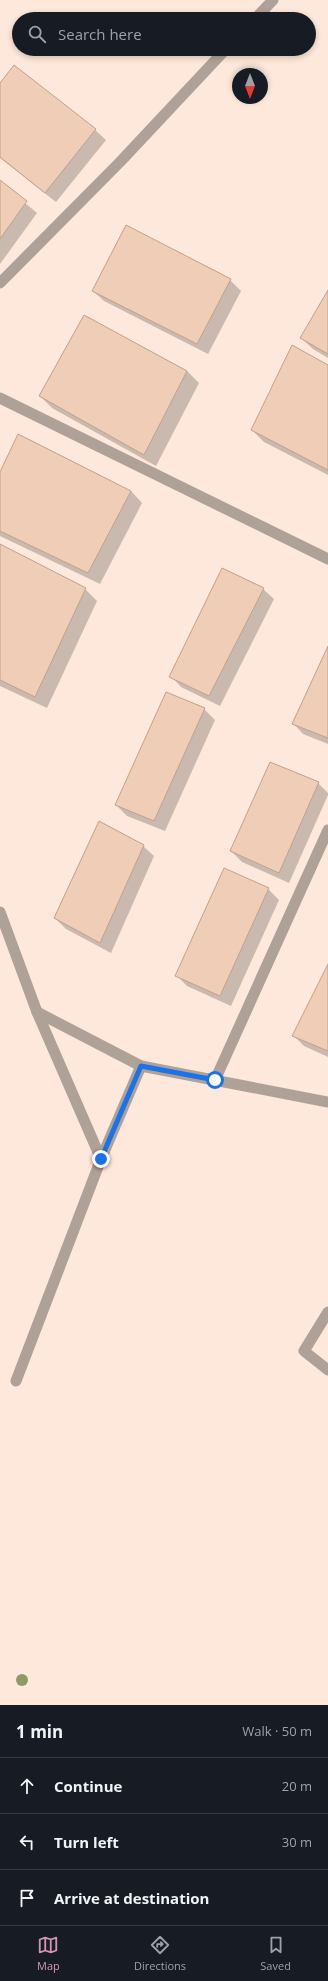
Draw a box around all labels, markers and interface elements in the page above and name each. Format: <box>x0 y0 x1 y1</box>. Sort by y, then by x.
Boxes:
search box <box>12 12 316 56</box>
icon: search <box>26 23 48 45</box>
text: Search here <box>58 24 142 44</box>
north arrow <box>232 68 268 104</box>
route start <box>206 1071 224 1089</box>
route end <box>92 1150 110 1168</box>
text: 1 min <box>16 1720 63 1743</box>
text: Walk · 50 m <box>242 1722 312 1740</box>
icon: ahead <box>16 1775 38 1797</box>
text: Continue <box>54 1776 122 1796</box>
text: 20 m <box>282 1777 312 1795</box>
icon: left <box>16 1831 38 1853</box>
text: Turn left <box>54 1832 119 1852</box>
text: 30 m <box>282 1833 312 1851</box>
icon: arrive <box>16 1887 38 1909</box>
text: Arrive at destination <box>54 1888 209 1908</box>
tab: Map <box>37 1934 60 1973</box>
tab: Directions <box>134 1934 186 1973</box>
tab: Saved <box>260 1934 291 1973</box>

